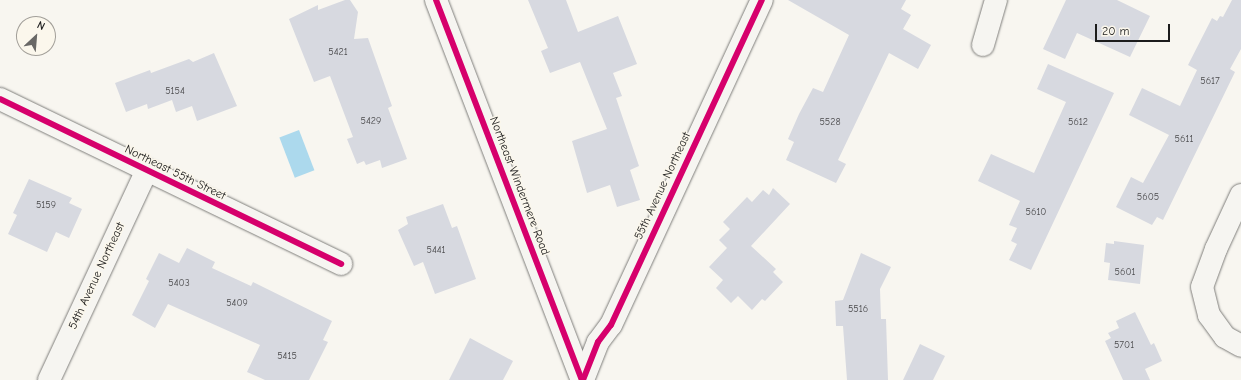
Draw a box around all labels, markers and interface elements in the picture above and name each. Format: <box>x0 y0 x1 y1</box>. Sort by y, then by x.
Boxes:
north arrow <box>16 16 56 56</box>
scale bar <box>1097 16 1172 42</box>
text: N <box>35 18 47 33</box>
text: 20 m <box>1102 24 1130 38</box>
house number: 5421 <box>328 47 348 59</box>
house number: 5617 <box>1200 76 1220 88</box>
house number: 5154 <box>165 86 185 98</box>
street label: Northeast Windermere Road <box>486 115 552 257</box>
house number: 5429 <box>361 116 381 128</box>
house number: 5528 <box>819 117 841 129</box>
house number: 5612 <box>1068 117 1088 129</box>
street label: 55th Avenue Northeast <box>632 130 694 242</box>
house number: 5611 <box>1175 134 1193 146</box>
street label: Northeast 55th Street <box>122 142 228 204</box>
house number: 5605 <box>1137 192 1159 204</box>
house number: 5159 <box>36 200 56 212</box>
house number: 5610 <box>1026 207 1046 219</box>
street label: 54th Avenue Northeast <box>66 220 128 332</box>
house number: 5441 <box>426 245 446 257</box>
house number: 5601 <box>1115 267 1135 279</box>
house number: 5403 <box>168 278 190 290</box>
house number: 5409 <box>226 298 248 310</box>
house number: 5516 <box>848 304 868 316</box>
house number: 5701 <box>1114 340 1134 352</box>
house number: 5415 <box>277 351 297 363</box>

